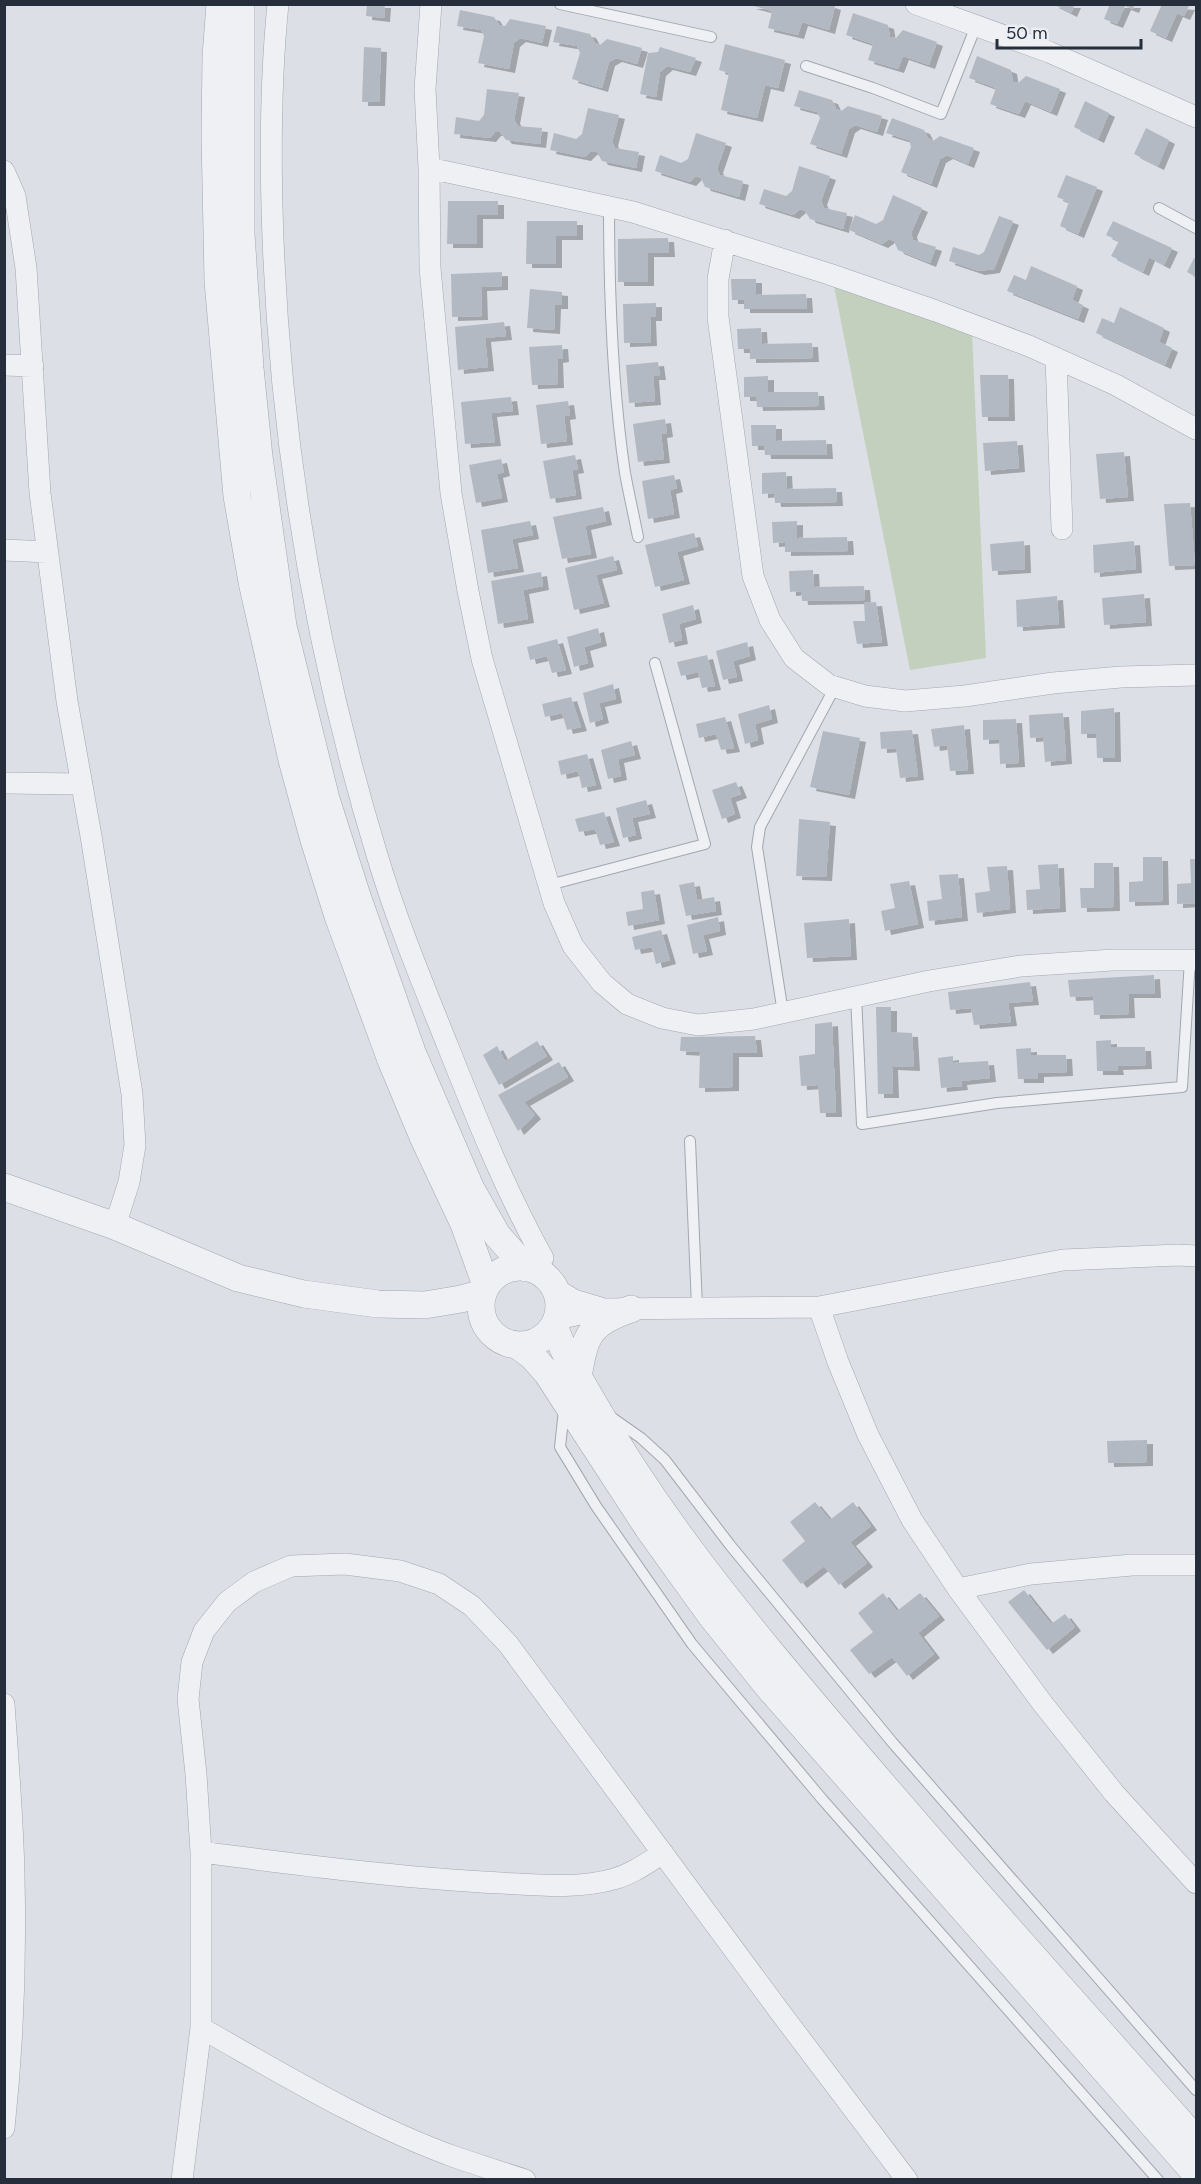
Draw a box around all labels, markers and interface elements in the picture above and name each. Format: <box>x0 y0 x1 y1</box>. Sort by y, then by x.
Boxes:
scale bar <box>997 12 1141 50</box>
text: 50 m <box>1006 22 1048 44</box>

